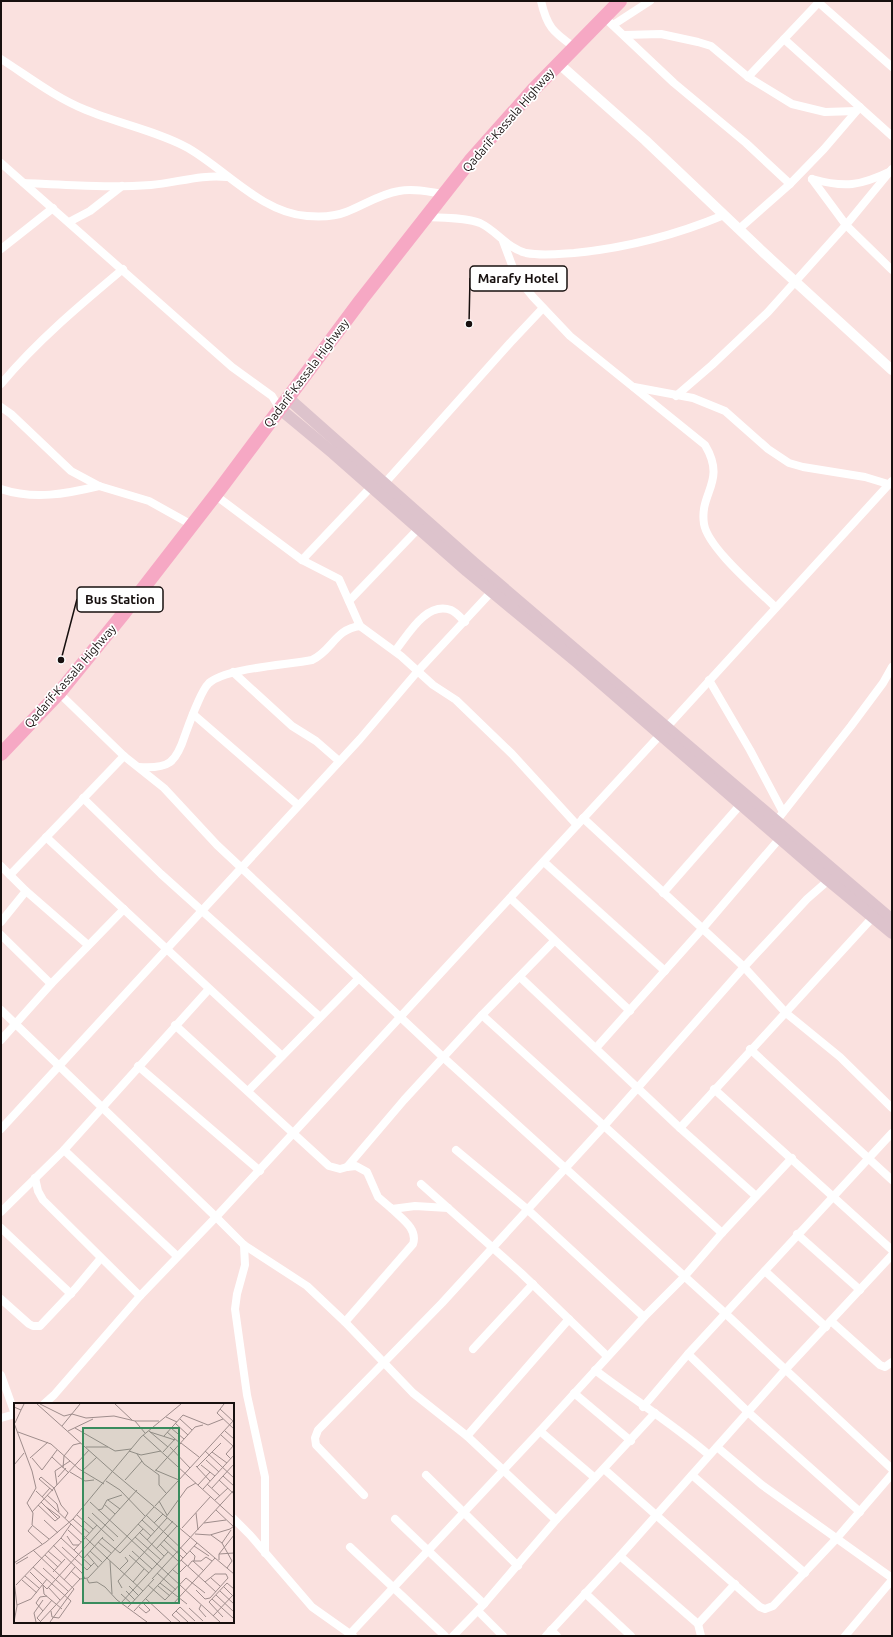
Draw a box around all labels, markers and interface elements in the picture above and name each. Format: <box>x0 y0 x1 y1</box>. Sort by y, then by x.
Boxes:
street label: Qadarif-Kassala Highway <box>460 66 556 174</box>
callout: Marafy Hotel <box>470 266 567 291</box>
text: Marafy Hotel <box>478 271 558 285</box>
street label: Qadarif-Kassala Highway <box>261 316 351 430</box>
callout: Bus Station <box>77 587 163 612</box>
text: Bus Station <box>85 592 155 606</box>
street label: Qadarif-Kassala Highway <box>22 622 118 730</box>
inset map <box>14 1403 234 1623</box>

